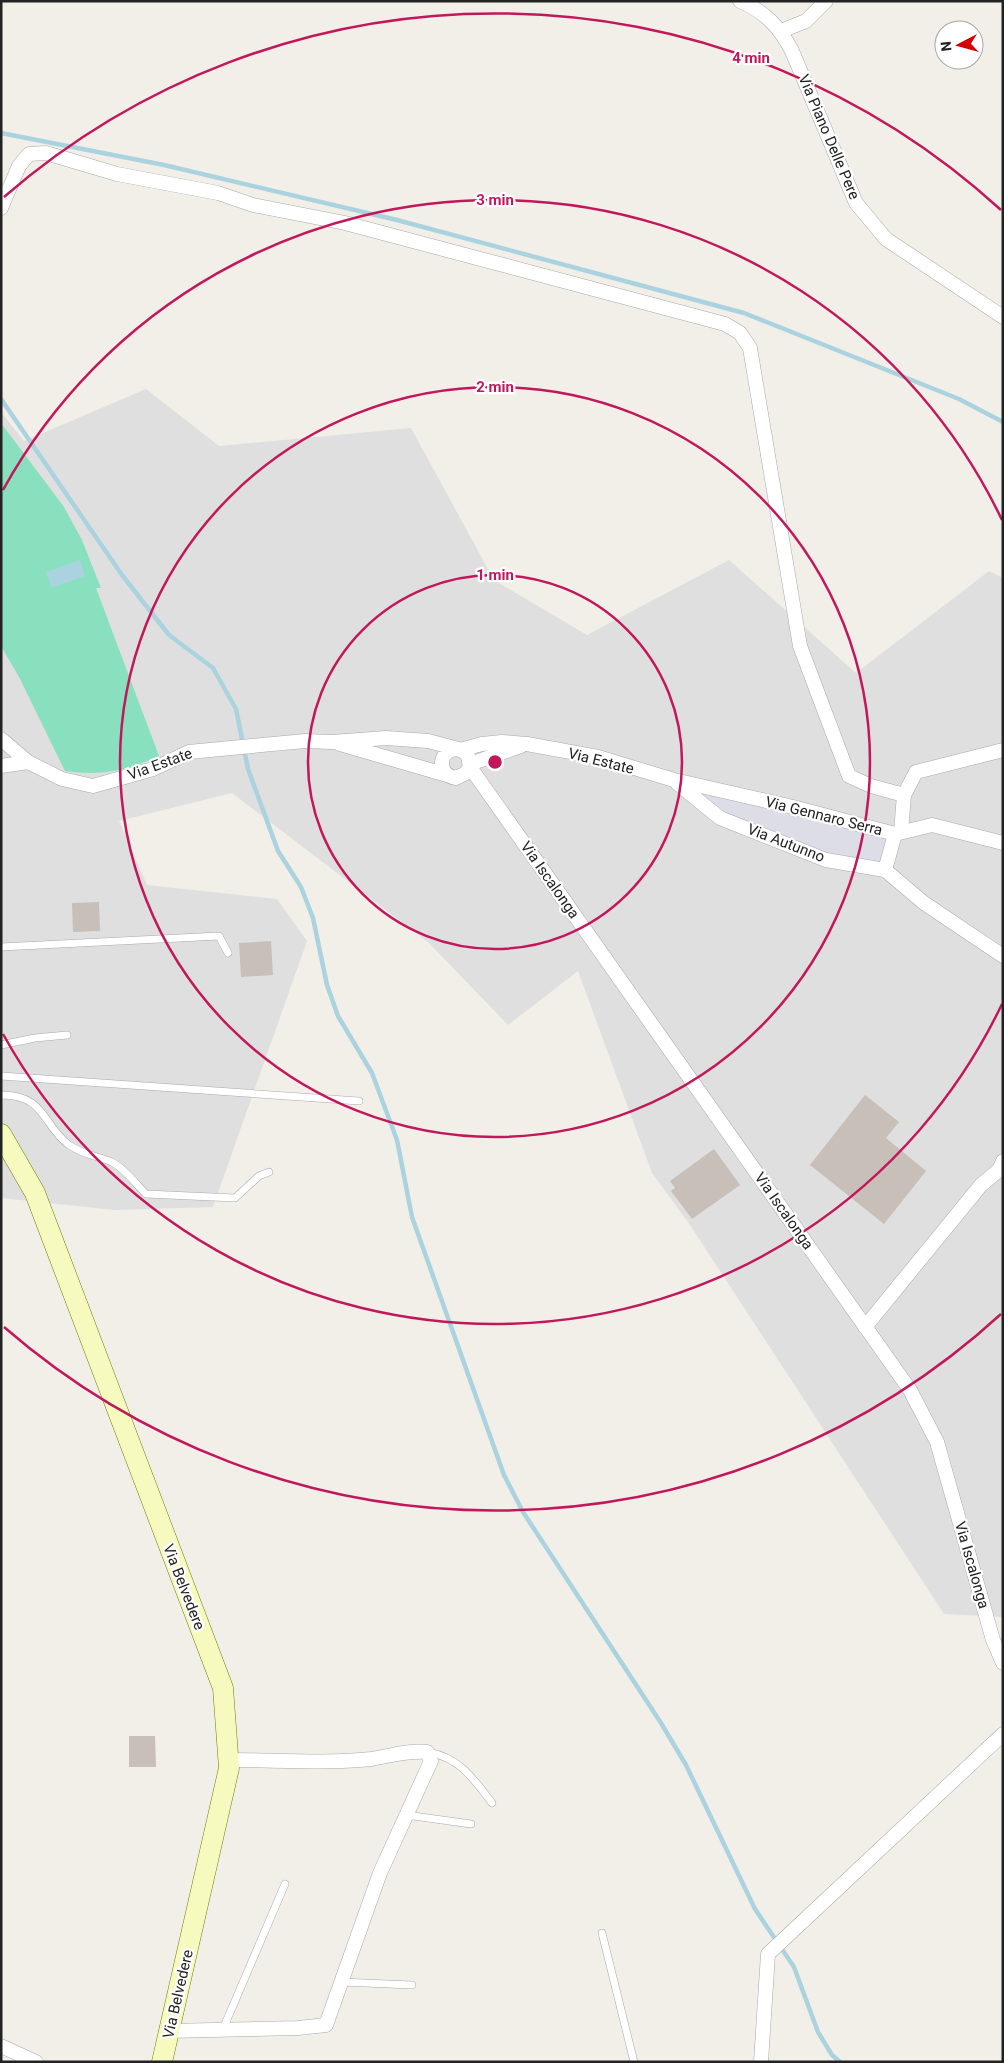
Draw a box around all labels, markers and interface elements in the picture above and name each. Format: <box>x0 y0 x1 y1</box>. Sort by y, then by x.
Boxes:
north arrow <box>934 20 984 70</box>
text: N <box>938 41 955 52</box>
text: 4 min <box>732 49 770 67</box>
street label: Via Piano Delle Pere <box>795 72 863 202</box>
text: 3 min <box>476 191 514 209</box>
text: 2 min <box>476 378 514 396</box>
text: 1 min <box>476 566 514 584</box>
street label: Via Estate <box>125 744 195 784</box>
street label: Via Estate <box>566 744 636 778</box>
centre of rings <box>486 753 504 771</box>
street label: Via Gennaro Serra <box>764 793 884 839</box>
street label: Via Autunno <box>745 820 827 866</box>
street label: Via Iscalonga <box>517 838 583 922</box>
street label: Via Iscalonga <box>751 1169 817 1253</box>
street label: Via Iscalonga <box>951 1519 993 1611</box>
street label: Via Belvedere <box>159 1542 209 1632</box>
street label: Via Belvedere <box>159 1948 197 2040</box>

